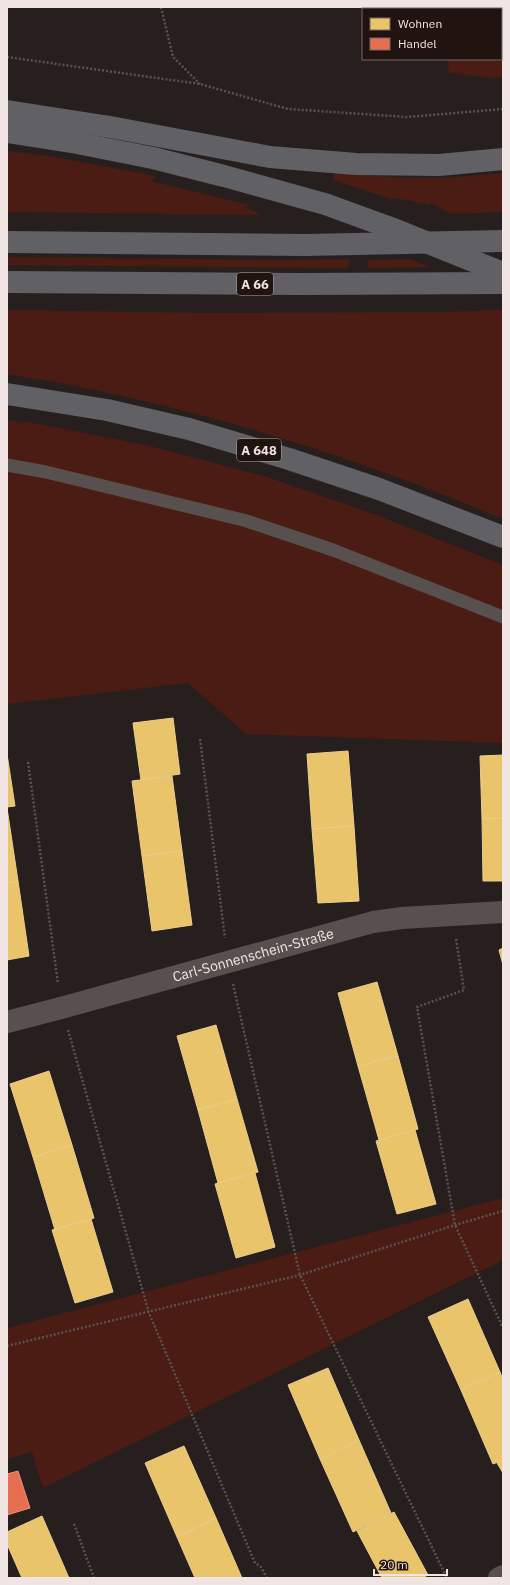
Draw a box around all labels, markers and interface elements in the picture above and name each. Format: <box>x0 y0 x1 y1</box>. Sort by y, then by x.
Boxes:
legend <box>362 8 502 60</box>
text: Wohnen <box>398 16 442 31</box>
text: Handel <box>398 36 437 51</box>
road number: A 66 <box>237 273 273 295</box>
road number: A 648 <box>237 439 281 461</box>
street label: Carl-Sonnenschein-Straße <box>170 924 336 986</box>
scale bar <box>374 1551 447 1577</box>
text: 20 m <box>380 1557 408 1572</box>

